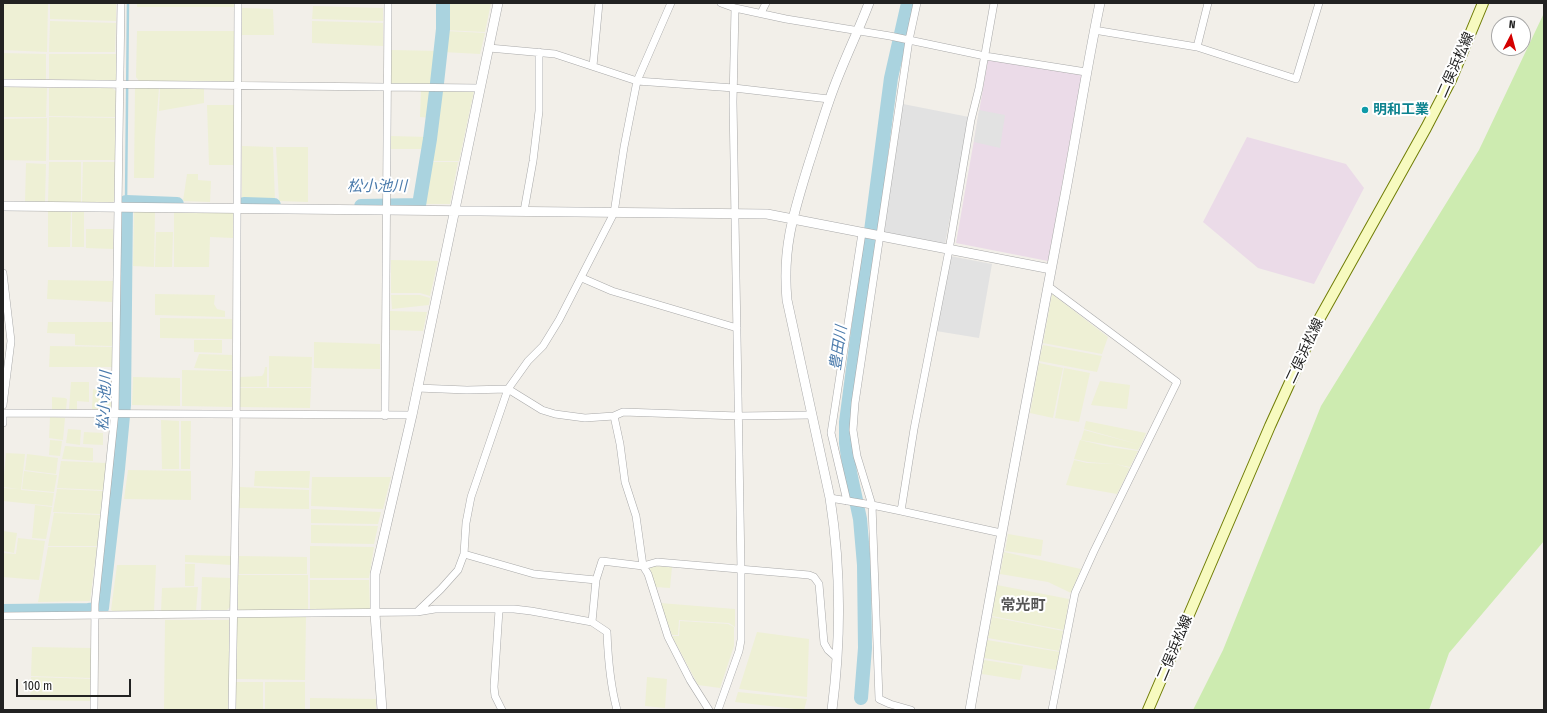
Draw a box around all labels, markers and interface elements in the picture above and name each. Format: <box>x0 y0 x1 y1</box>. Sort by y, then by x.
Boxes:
north arrow <box>1491 16 1531 56</box>
text: N <box>1508 18 1516 31</box>
street label: 二俣浜松線 <box>1434 30 1478 100</box>
place label: 明和工業 <box>1373 102 1429 118</box>
marker: 明和工業 <box>1360 105 1370 115</box>
water label: 松小池川 <box>347 178 407 196</box>
street label: 二俣浜松線 <box>1283 316 1327 386</box>
water label: 豊田川 <box>827 324 851 372</box>
water label: 松小池川 <box>94 371 116 431</box>
district label: 常光町 <box>1001 597 1045 615</box>
street label: 二俣浜松線 <box>1154 613 1196 683</box>
scale bar <box>18 671 133 697</box>
text: 100 m <box>23 679 52 693</box>

